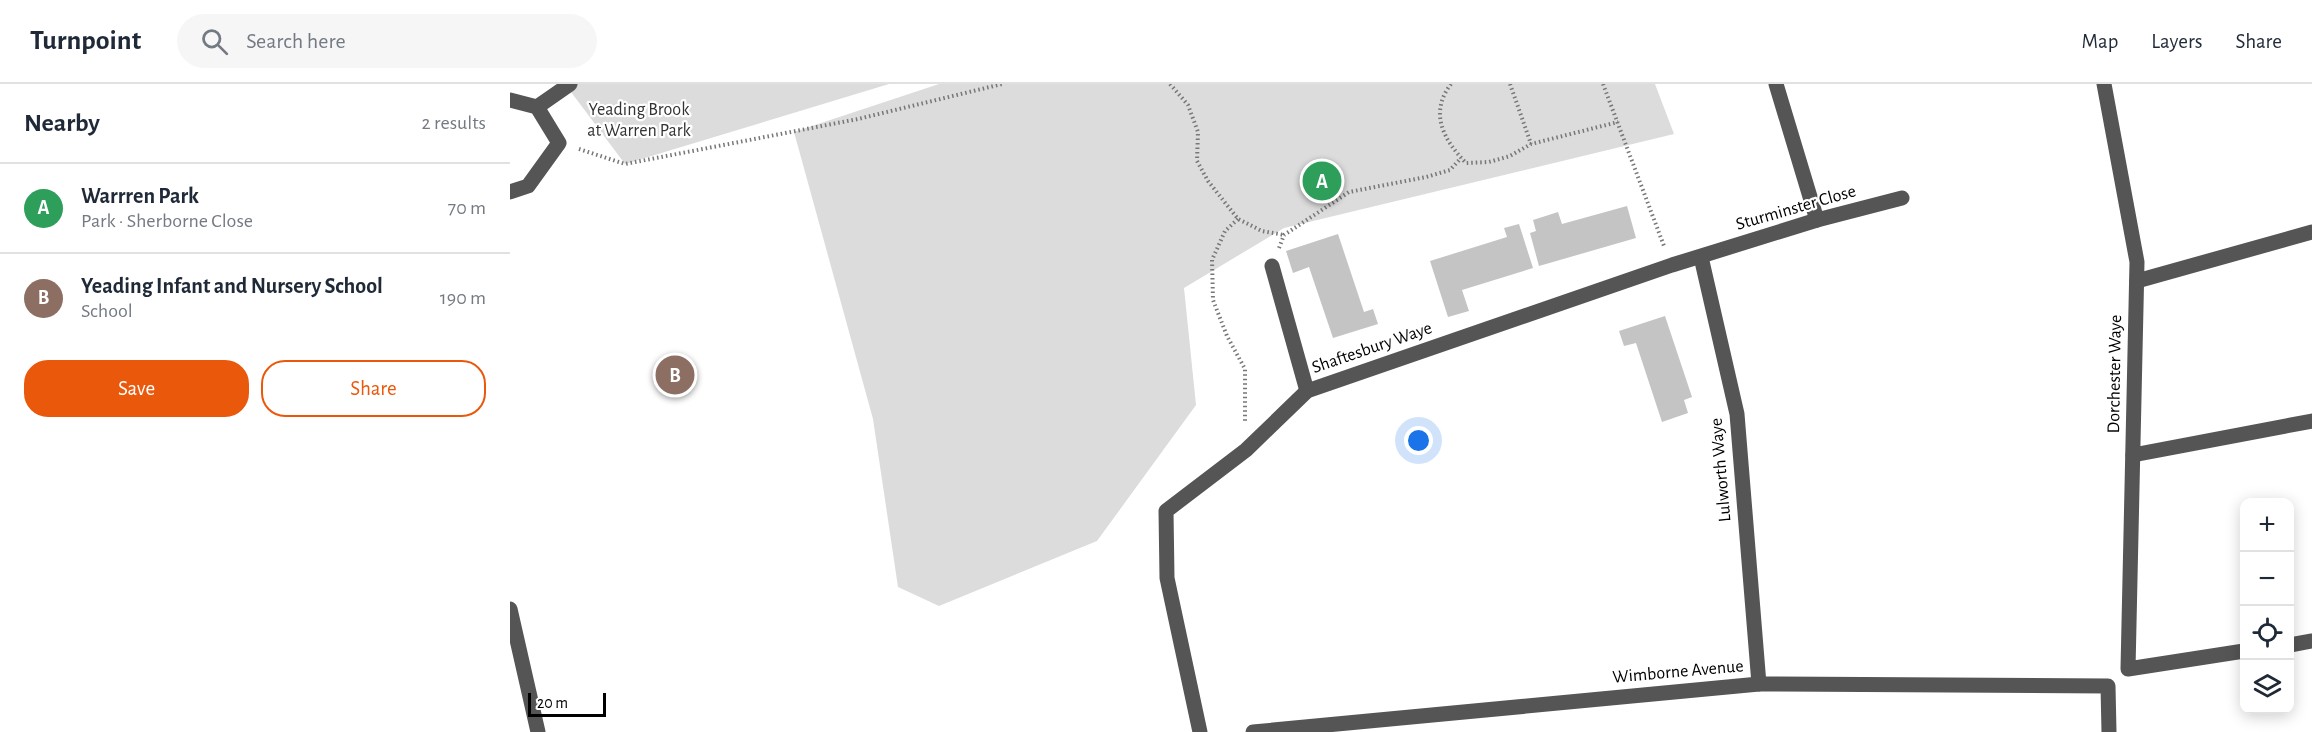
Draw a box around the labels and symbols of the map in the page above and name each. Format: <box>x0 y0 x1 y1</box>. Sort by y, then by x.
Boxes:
park label: Yeading Brook at Warren Park <box>587 101 692 140</box>
pin: A <box>1302 158 1342 204</box>
street label: Sturminster Close <box>1734 182 1858 234</box>
street label: Dorchester Waye <box>2105 314 2125 434</box>
street label: Shaftesbury Waye <box>1310 319 1434 377</box>
pin: B <box>656 352 694 398</box>
street label: Lulworth Waye <box>1707 417 1735 523</box>
your location <box>1404 426 1433 455</box>
street label: Wimborne Avenue <box>1612 657 1744 687</box>
scale bar <box>528 690 606 718</box>

